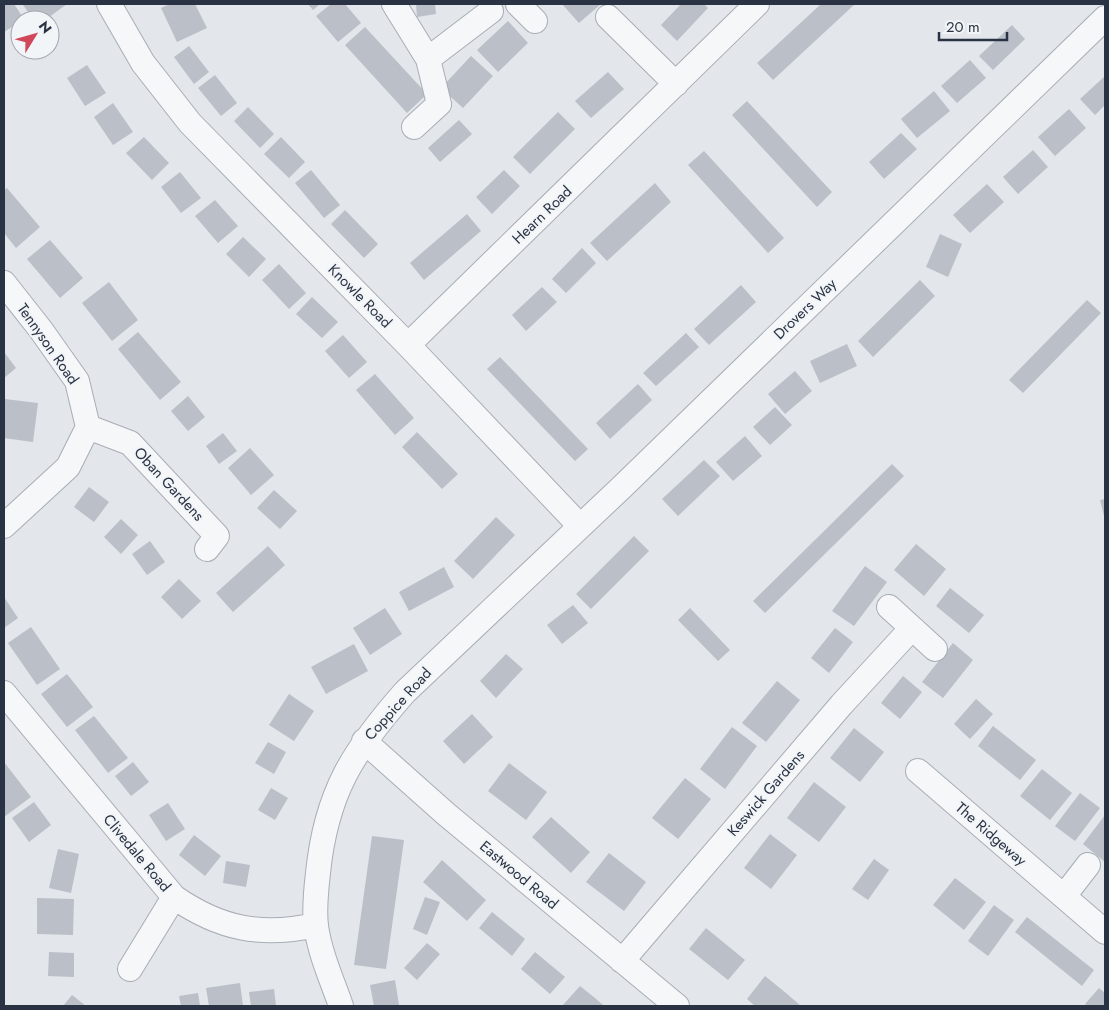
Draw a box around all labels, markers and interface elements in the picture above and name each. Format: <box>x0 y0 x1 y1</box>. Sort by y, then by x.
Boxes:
north arrow <box>10 10 60 60</box>
scale bar <box>939 10 1006 42</box>
text: 20 m <box>946 16 980 38</box>
text: N <box>34 17 57 38</box>
street label: Hearn Road <box>507 181 577 249</box>
street label: Knowle Road <box>323 259 397 333</box>
street label: Drovers Way <box>769 273 842 345</box>
street label: Tennyson Road <box>12 299 84 389</box>
street label: Oban Gardens <box>129 442 209 526</box>
street label: Coppice Road <box>359 663 437 745</box>
street label: Keswick Gardens <box>722 745 810 841</box>
street label: The Ridgeway <box>951 797 1032 871</box>
street label: Clivedale Road <box>98 809 176 897</box>
street label: Eastwood Road <box>475 835 563 915</box>

